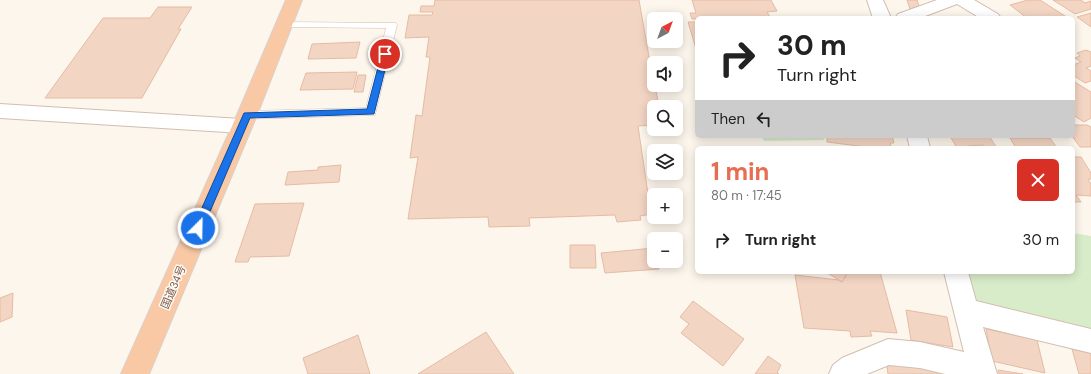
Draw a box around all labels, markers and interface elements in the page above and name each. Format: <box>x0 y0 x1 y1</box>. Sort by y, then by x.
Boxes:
north arrow <box>647 12 683 48</box>
map controls <box>647 12 683 268</box>
text: 30 m <box>777 27 847 64</box>
icon: right <box>711 32 763 84</box>
pin <box>368 37 402 71</box>
icon: arrive <box>374 43 396 65</box>
button: sound <box>647 56 683 92</box>
text: Turn right <box>777 63 857 87</box>
button: search <box>647 100 683 136</box>
icon: left <box>753 108 775 130</box>
text: Then <box>711 109 745 129</box>
button: layers <box>647 144 683 180</box>
text: 1 min <box>711 156 769 187</box>
button: close <box>1017 159 1059 201</box>
text: 80 m · 17:45 <box>711 187 782 204</box>
button: + <box>647 188 683 224</box>
position arrow <box>177 207 219 249</box>
icon: right <box>711 229 733 251</box>
text: Turn right <box>745 230 816 250</box>
text: 30 m <box>1023 230 1059 250</box>
button: − <box>647 232 683 268</box>
street label: 国道34号 <box>158 263 188 311</box>

